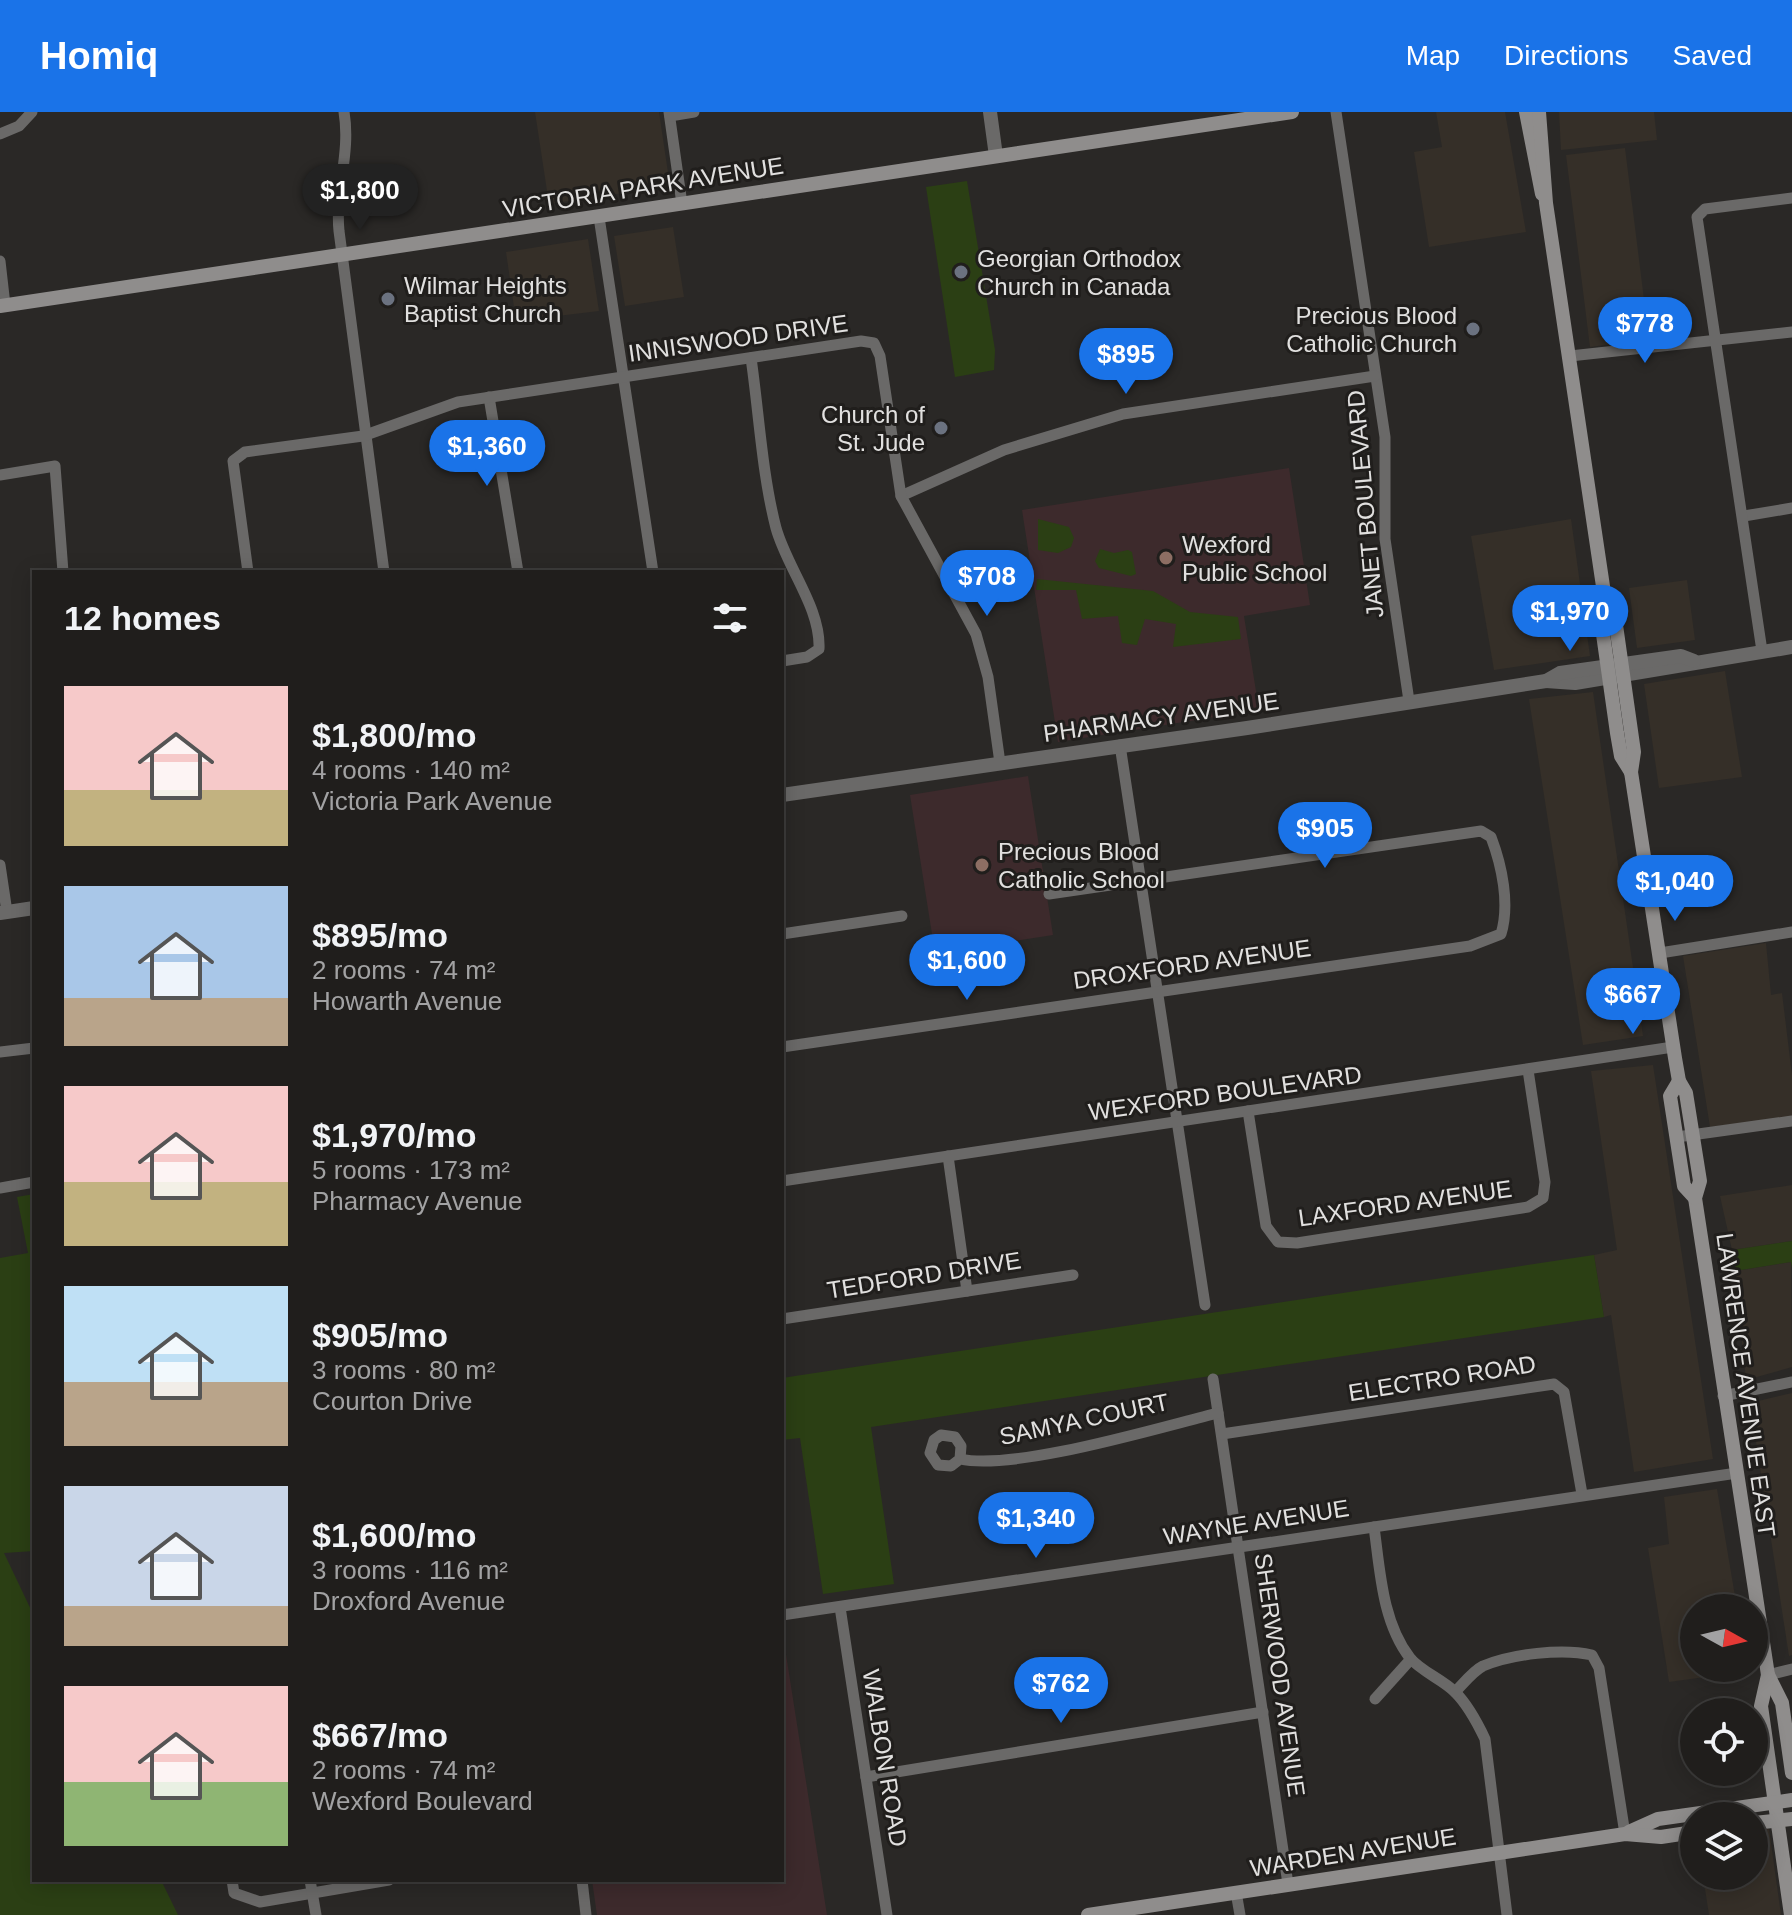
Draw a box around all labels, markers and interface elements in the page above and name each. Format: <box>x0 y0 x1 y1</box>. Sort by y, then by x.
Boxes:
text: Homiq <box>40 35 158 77</box>
text: Map <box>1406 40 1460 71</box>
text: Directions <box>1504 40 1629 71</box>
text: Saved <box>1673 40 1752 71</box>
street label: VICTORIA PARK AVENUE <box>501 151 785 223</box>
pin: $1,800 <box>295 164 425 232</box>
text: $1,800 <box>320 175 400 205</box>
place label: Georgian Orthodox Church in Canada <box>977 245 1181 300</box>
marker: Georgian Orthodox Church in Canada <box>952 263 970 281</box>
place label: Wilmar Heights Baptist Church <box>404 272 567 327</box>
marker: Wilmar Heights Baptist Church <box>379 290 397 308</box>
pin: $778 <box>1598 297 1692 365</box>
place label: Precious Blood Catholic Church <box>1286 302 1457 357</box>
text: $778 <box>1616 308 1674 338</box>
street label: INNISWOOD DRIVE <box>627 309 849 367</box>
marker: Precious Blood Catholic Church <box>1464 320 1482 338</box>
pin: $895 <box>1079 328 1173 396</box>
text: $895 <box>1097 339 1155 369</box>
street label: JANET BOULEVARD <box>1342 389 1388 619</box>
place label: Church of St. Jude <box>821 401 925 456</box>
marker: Church of St. Jude <box>932 419 950 437</box>
pin: $1,360 <box>422 420 552 488</box>
text: $1,360 <box>447 431 527 461</box>
place label: Wexford Public School <box>1182 531 1327 586</box>
marker: Wexford Public School <box>1157 549 1175 567</box>
pin: $708 <box>940 550 1034 618</box>
text: $708 <box>958 561 1016 591</box>
pin: $1,970 <box>1505 585 1635 653</box>
icon: filters <box>708 596 752 640</box>
text: $1,970 <box>1530 596 1610 626</box>
text: 12 homes <box>64 599 221 637</box>
street label: PHARMACY AVENUE <box>1041 687 1281 747</box>
text: $1,800/mo <box>312 716 476 754</box>
icon: home <box>128 718 224 814</box>
text: 4 rooms · 140 m² <box>312 755 510 785</box>
text: Victoria Park Avenue <box>312 786 552 816</box>
pin: $905 <box>1278 802 1372 870</box>
text: $905 <box>1296 813 1354 843</box>
place label: Precious Blood Catholic School <box>998 838 1165 893</box>
pin: $1,040 <box>1610 855 1740 923</box>
marker: Precious Blood Catholic School <box>973 856 991 874</box>
text: $1,040 <box>1635 866 1715 896</box>
text: $895/mo <box>312 916 448 954</box>
icon: home <box>128 918 224 1014</box>
pin: $1,600 <box>902 934 1032 1002</box>
street label: DROXFORD AVENUE <box>1071 934 1313 994</box>
text: $1,600 <box>927 945 1007 975</box>
text: 2 rooms · 74 m² <box>312 955 496 985</box>
pin: $667 <box>1586 968 1680 1036</box>
text: $667 <box>1604 979 1662 1009</box>
text: Howarth Avenue <box>312 986 502 1016</box>
street label: WEXFORD BOULEVARD <box>1087 1060 1363 1126</box>
text: $1,970/mo <box>312 1116 476 1154</box>
icon: home <box>128 1118 224 1214</box>
text: 5 rooms · 173 m² <box>312 1155 510 1185</box>
street label: LAXFORD AVENUE <box>1296 1175 1514 1231</box>
text: Pharmacy Avenue <box>312 1186 523 1216</box>
street label: LAWRENCE AVENUE EAST <box>1711 1231 1781 1539</box>
street label: TEDFORD DRIVE <box>825 1246 1023 1304</box>
text: $905/mo <box>312 1316 448 1354</box>
icon: home <box>128 1318 224 1414</box>
street label: ELECTRO ROAD <box>1346 1350 1538 1406</box>
text: 3 rooms · 80 m² <box>312 1355 496 1385</box>
text: Courton Drive <box>312 1386 472 1416</box>
street label: SAMYA COURT <box>997 1388 1171 1450</box>
pin: $1,340 <box>971 1492 1101 1560</box>
street label: WAYNE AVENUE <box>1161 1494 1351 1550</box>
text: $1,340 <box>996 1503 1076 1533</box>
text: $1,600/mo <box>312 1516 476 1554</box>
icon: home <box>128 1518 224 1614</box>
street label: SHERWOOD AVENUE <box>1250 1551 1310 1799</box>
text: 3 rooms · 116 m² <box>312 1555 508 1585</box>
text: Droxford Avenue <box>312 1586 505 1616</box>
north arrow <box>1680 1594 1768 1682</box>
map controls <box>1680 1594 1768 1890</box>
pin: $762 <box>1014 1657 1108 1725</box>
street label: WALBON ROAD <box>858 1667 912 1849</box>
text: $762 <box>1032 1668 1090 1698</box>
button: locate <box>1680 1698 1768 1786</box>
text: $667/mo <box>312 1716 448 1754</box>
icon: home <box>128 1718 224 1814</box>
text: 2 rooms · 74 m² <box>312 1755 496 1785</box>
text: Wexford Boulevard <box>312 1786 533 1816</box>
button: layers <box>1680 1802 1768 1890</box>
street label: WARDEN AVENUE <box>1248 1822 1458 1882</box>

